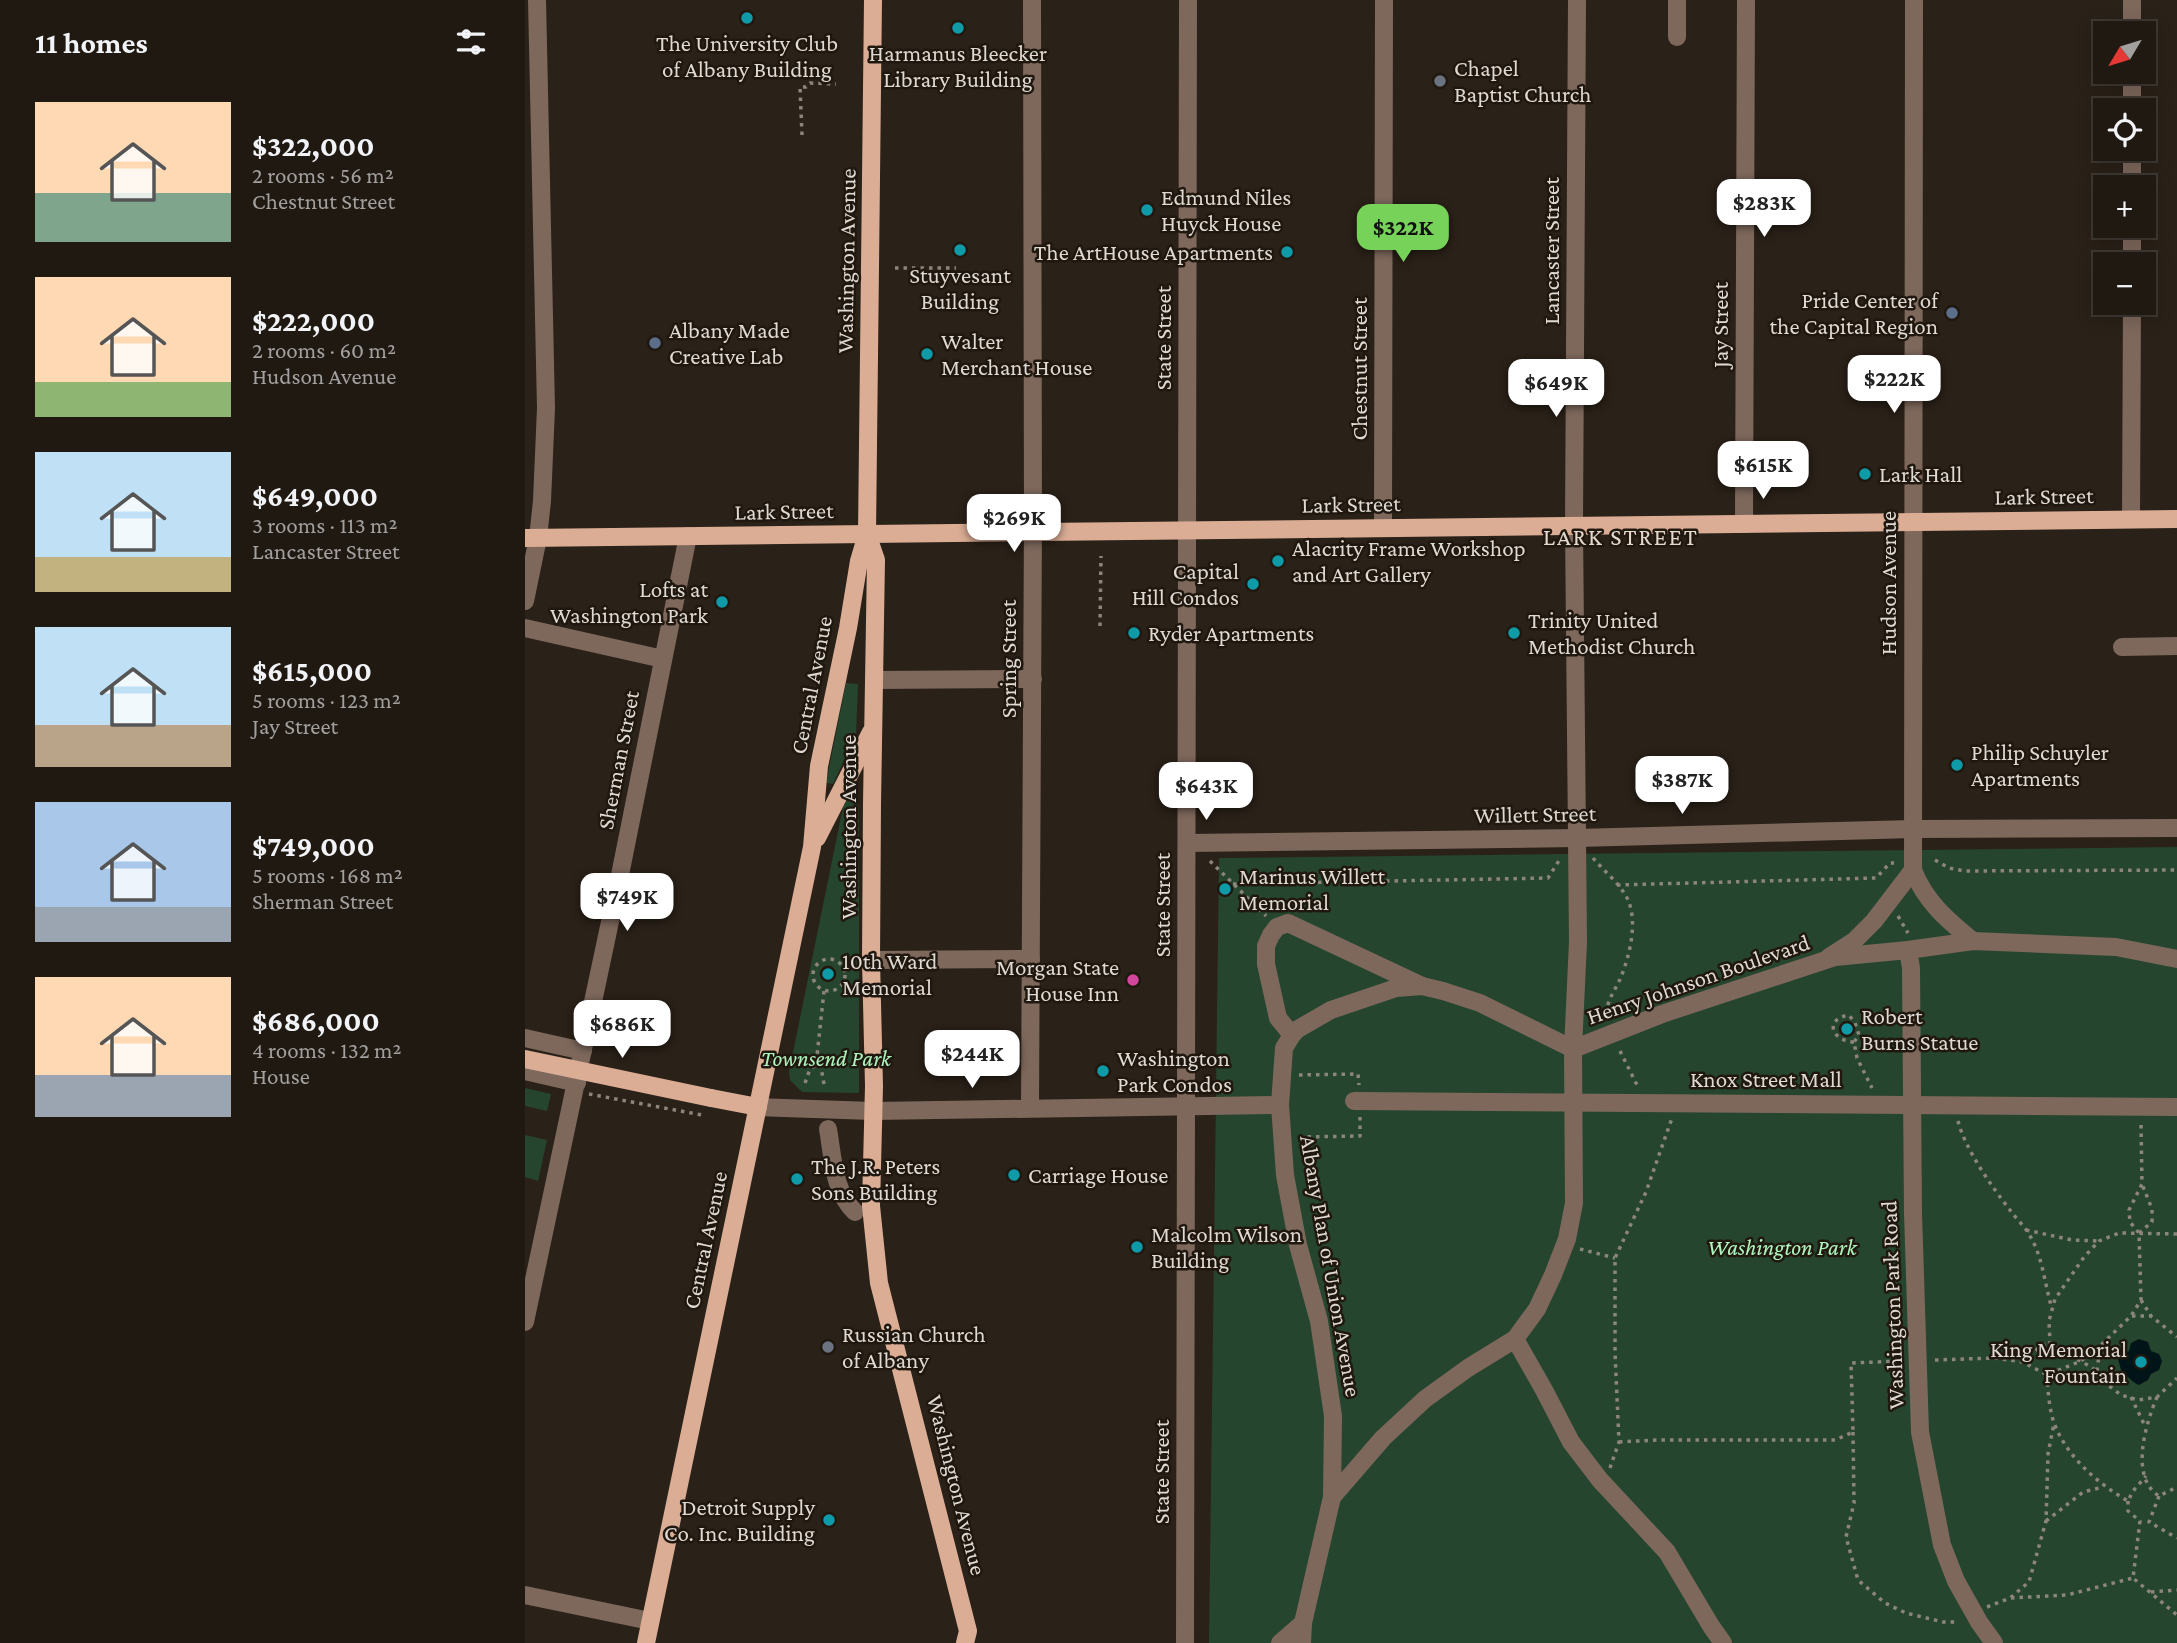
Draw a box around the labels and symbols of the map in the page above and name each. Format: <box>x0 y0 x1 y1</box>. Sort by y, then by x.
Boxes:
marker: The University Club of Albany Building <box>739 10 755 26</box>
marker: Harmanus Bleecker Library Building <box>950 20 966 36</box>
north arrow <box>2093 21 2156 84</box>
place label: The University Club of Albany Building <box>656 30 838 82</box>
place label: Harmanus Bleecker Library Building <box>869 40 1047 92</box>
place label: Chapel Baptist Church <box>1454 55 1591 107</box>
marker: Chapel Baptist Church <box>1432 73 1448 89</box>
street label: Washington Avenue <box>831 168 861 354</box>
street label: Lancaster Street <box>1538 177 1564 325</box>
pin: $283K <box>1715 180 1813 239</box>
place label: Edmund Niles Huyck House <box>1161 184 1291 236</box>
marker: Edmund Niles Huyck House <box>1139 202 1155 218</box>
pin: $322K <box>1354 204 1452 264</box>
place label: The ArtHouse Apartments <box>1034 239 1273 265</box>
marker: Stuyvesant Building <box>952 242 968 258</box>
marker: The ArtHouse Apartments <box>1279 244 1295 260</box>
place label: Stuyvesant Building <box>909 262 1011 314</box>
street label: Jay Street <box>1707 282 1733 370</box>
street label: State Street <box>1150 285 1176 390</box>
place label: Pride Center of the Capital Region <box>1769 287 1939 339</box>
street label: Chestnut Street <box>1346 297 1372 441</box>
marker: Pride Center of the Capital Region <box>1944 305 1960 321</box>
place label: Albany Made Creative Lab <box>669 317 790 369</box>
place label: Walter Merchant House <box>941 328 1092 380</box>
marker: Albany Made Creative Lab <box>647 335 663 351</box>
marker: Walter Merchant House <box>919 346 935 362</box>
pin: $222K <box>1845 356 1943 415</box>
pin: $649K <box>1507 360 1605 419</box>
pin: $615K <box>1714 442 1812 501</box>
place label: Lark Hall <box>1879 461 1962 487</box>
marker: Lark Hall <box>1857 466 1873 482</box>
street label: Lark Street <box>1994 482 2094 510</box>
street label: Lark Street <box>1301 490 1401 518</box>
pin: $269K <box>965 494 1063 554</box>
street label: Lark Street <box>734 497 834 525</box>
street label: Hudson Avenue <box>1875 511 1901 655</box>
district label: LARK STREET <box>1543 523 1699 550</box>
place label: Alacrity Frame Workshop and Art Gallery <box>1292 535 1526 587</box>
marker: Alacrity Frame Workshop and Art Gallery <box>1270 553 1286 569</box>
place label: Capital Hill Condos <box>1132 558 1239 610</box>
place label: Lofts at Washington Park <box>550 576 708 628</box>
marker: Capital Hill Condos <box>1245 576 1261 592</box>
marker: Lofts at Washington Park <box>714 594 730 610</box>
street label: Spring Street <box>995 599 1021 718</box>
place label: Trinity United Methodist Church <box>1528 607 1695 659</box>
street label: Central Avenue <box>785 614 837 756</box>
place label: Ryder Apartments <box>1148 620 1314 646</box>
marker: Ryder Apartments <box>1126 625 1142 641</box>
marker: Trinity United Methodist Church <box>1506 625 1522 641</box>
street label: Sherman Street <box>592 688 644 832</box>
street label: Washington Avenue <box>835 735 861 919</box>
place label: Philip Schuyler Apartments <box>1971 739 2109 791</box>
pin: $387K <box>1633 756 1731 816</box>
marker: Philip Schuyler Apartments <box>1949 757 1965 773</box>
pin: $643K <box>1157 762 1255 822</box>
street label: Willett Street <box>1474 800 1597 828</box>
street label: State Street <box>1149 852 1175 957</box>
place label: Marinus Willett Memorial <box>1239 863 1385 915</box>
pin: $749K <box>578 874 676 933</box>
marker: Marinus Willett Memorial <box>1217 881 1233 897</box>
street label: Henry Johnson Boulevard <box>1583 929 1813 1029</box>
place label: 10th Ward Memorial <box>842 948 937 1000</box>
place label: Morgan State House Inn <box>996 954 1119 1006</box>
marker: 10th Ward Memorial <box>820 966 836 982</box>
marker: Morgan State House Inn <box>1125 972 1141 988</box>
pin: $686K <box>573 1000 671 1060</box>
place label: Robert Burns Statue <box>1861 1003 1978 1055</box>
marker: Robert Burns Statue <box>1839 1021 1855 1037</box>
pin: $244K <box>923 1030 1021 1090</box>
park label: Townsend Park <box>761 1045 892 1071</box>
place label: Washington Park Condos <box>1117 1045 1232 1097</box>
marker: Washington Park Condos <box>1095 1063 1111 1079</box>
street label: Knox Street Mall <box>1690 1066 1842 1092</box>
street label: Albany Plan of Union Avenue <box>1295 1133 1367 1399</box>
place label: The J.R. Peters Sons Building <box>811 1153 940 1205</box>
place label: Carriage House <box>1028 1162 1168 1188</box>
marker: Carriage House <box>1006 1167 1022 1183</box>
street label: Central Avenue <box>678 1169 732 1311</box>
marker: The J.R. Peters Sons Building <box>789 1171 805 1187</box>
street label: Washington Park Road <box>1875 1200 1909 1410</box>
place label: Malcolm Wilson Building <box>1151 1221 1302 1273</box>
park label: Washington Park <box>1707 1234 1858 1260</box>
marker: Malcolm Wilson Building <box>1129 1239 1145 1255</box>
place label: Russian Church of Albany <box>842 1321 986 1373</box>
place label: King Memorial Fountain <box>1990 1336 2127 1388</box>
marker: Russian Church of Albany <box>820 1339 836 1355</box>
marker: King Memorial Fountain <box>2133 1354 2149 1370</box>
street label: Washington Avenue <box>922 1392 992 1578</box>
street label: State Street <box>1148 1419 1174 1524</box>
place label: Detroit Supply Co. Inc. Building <box>664 1494 815 1546</box>
marker: Detroit Supply Co. Inc. Building <box>821 1512 837 1528</box>

